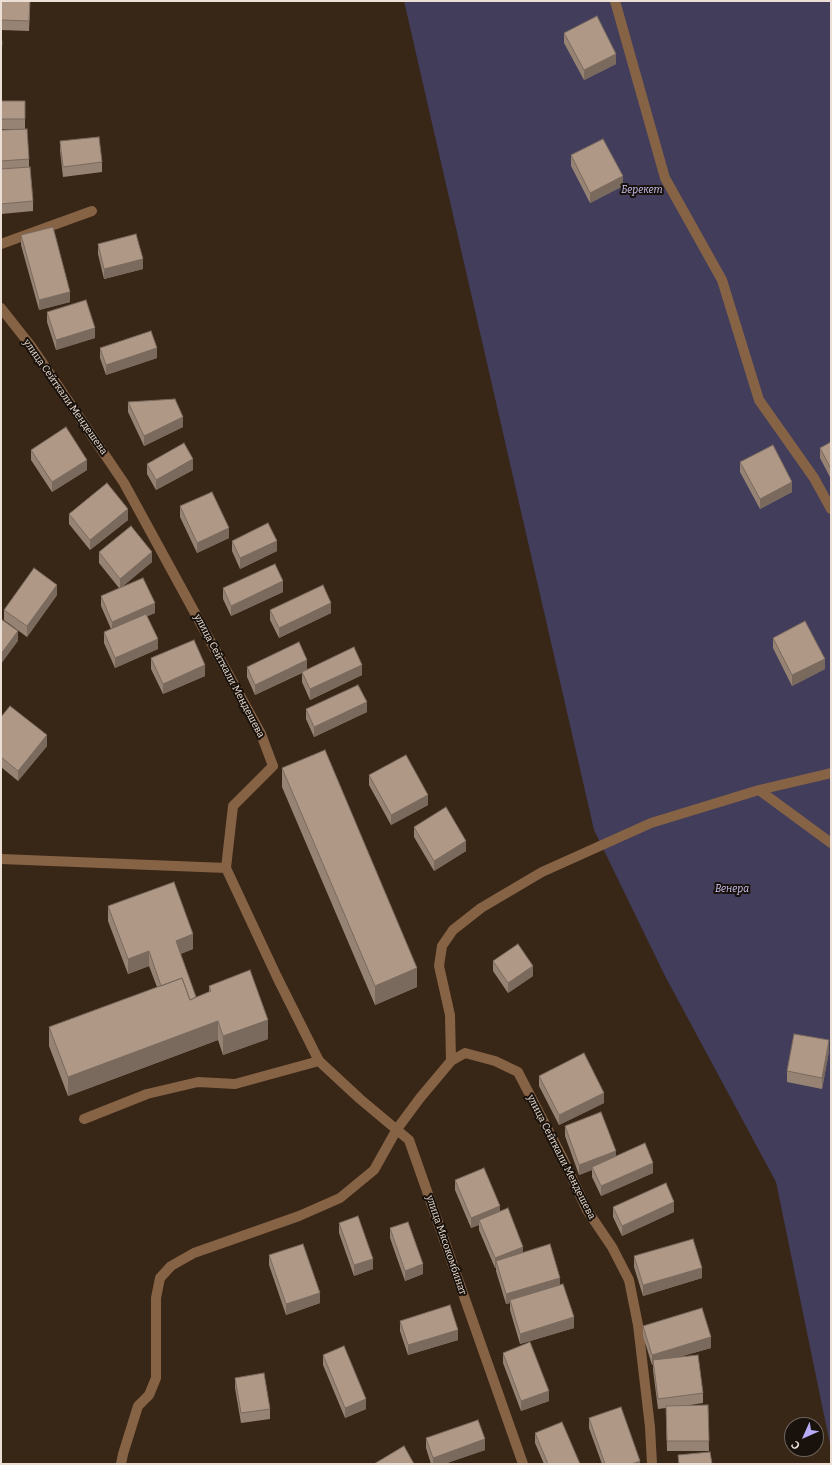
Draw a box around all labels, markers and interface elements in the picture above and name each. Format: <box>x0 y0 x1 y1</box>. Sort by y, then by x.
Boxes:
park label: Берекет <box>621 184 663 196</box>
street label: улица Сейткали Мендешева <box>20 337 110 457</box>
street label: улица Сейткали Мендешева <box>191 612 267 740</box>
park label: Венера <box>715 883 749 895</box>
street label: улица Сейткали Мендешева <box>524 1093 598 1221</box>
street label: улица Мясокомбинат <box>423 1194 469 1296</box>
north arrow <box>784 1417 824 1457</box>
text: С <box>789 1438 803 1452</box>

